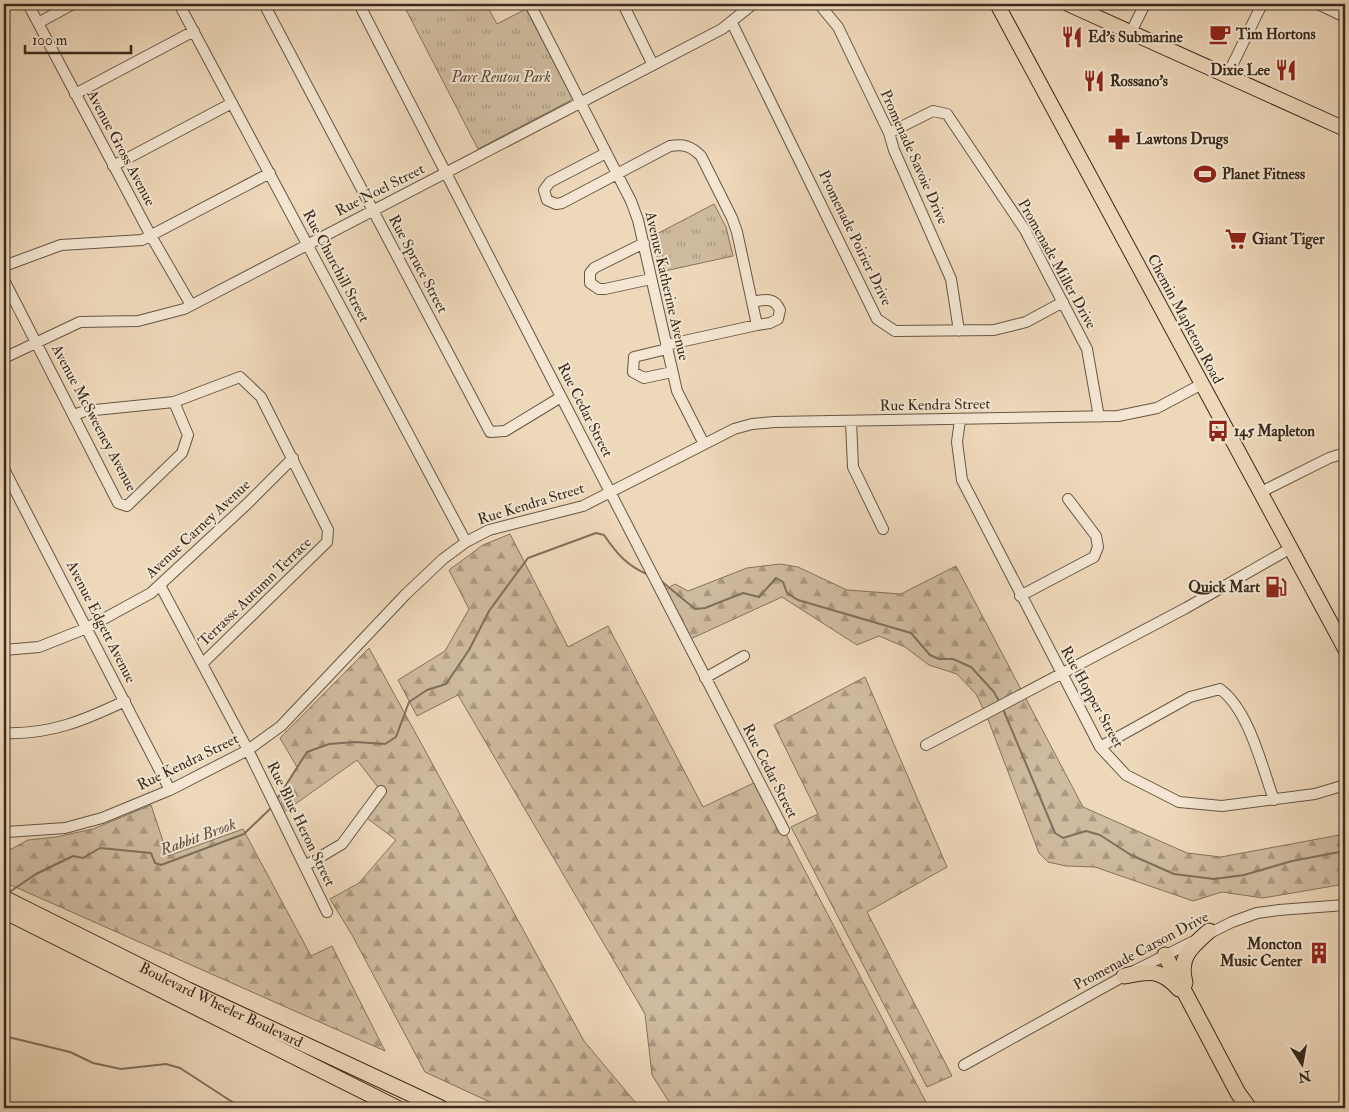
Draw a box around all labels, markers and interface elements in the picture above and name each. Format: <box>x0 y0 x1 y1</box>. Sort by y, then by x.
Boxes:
cafe icon: Tim Hortons <box>1207 21 1233 47</box>
scale bar <box>25 22 131 54</box>
restaurant icon: Ed's Submarine <box>1059 24 1085 50</box>
place label: Tim Hortons <box>1235 25 1316 44</box>
place label: Ed's Submarine <box>1088 28 1184 47</box>
text: 100 m <box>32 31 68 50</box>
restaurant icon: Dixie Lee <box>1273 57 1299 83</box>
place label: Dixie Lee <box>1210 61 1271 80</box>
park label: Parc Renton Park <box>450 68 551 87</box>
restaurant icon: Rossano's <box>1081 68 1107 94</box>
place label: Rossano's <box>1110 72 1168 91</box>
street label: Avenue Gross Avenue <box>82 86 160 209</box>
street label: Promenade Savoie Drive <box>876 87 952 227</box>
pharmacy icon: Lawtons Drugs <box>1106 126 1132 152</box>
place label: Lawtons Drugs <box>1136 130 1228 150</box>
street label: Rue Noel Street <box>332 159 428 221</box>
sports icon: Planet Fitness <box>1192 161 1218 187</box>
place label: Planet Fitness <box>1222 165 1305 184</box>
street label: Promenade Poirier Drive <box>814 167 896 309</box>
street label: Promenade Miller Drive <box>1013 196 1101 332</box>
street label: Rue Churchill Street <box>298 206 374 326</box>
street label: Avenue Katherine Avenue <box>640 209 693 362</box>
street label: Rue Spruce Street <box>383 212 452 317</box>
supermarket icon: Giant Tiger <box>1223 226 1249 252</box>
place label: Giant Tiger <box>1252 230 1325 250</box>
street label: Chemin Mapleton Road <box>1142 251 1227 388</box>
street label: Avenue McSweeney Avenue <box>47 340 141 495</box>
street label: Rue Cedar Street <box>553 360 617 461</box>
street label: Rue Kendra Street <box>880 395 991 415</box>
bus stop icon: 145 Mapleton <box>1205 418 1231 444</box>
place label: 145 Mapleton <box>1234 422 1315 442</box>
street label: Avenue Carney Avenue <box>141 476 254 583</box>
street label: Rue Kendra Street <box>475 479 587 529</box>
street label: Terrasse Autumn Terrace <box>194 533 316 651</box>
street label: Avenue Edgett Avenue <box>61 557 140 686</box>
fuel station icon: Quick Mart <box>1263 574 1289 600</box>
place label: Quick Mart <box>1188 578 1260 597</box>
street label: Rue Hopper Street <box>1055 643 1128 752</box>
street label: Rue Cedar Street <box>738 721 802 822</box>
street label: Rue Kendra Street <box>134 729 242 795</box>
street label: Rue Blue Heron Street <box>262 758 340 890</box>
water label: Rabbit Brook <box>157 814 239 860</box>
street label: Promenade Carson Drive <box>1070 907 1212 995</box>
place label: Moncton Music Center <box>1219 935 1302 971</box>
building icon: Moncton Music Center <box>1306 940 1332 966</box>
street label: Boulevard Wheeler Boulevard <box>136 958 306 1052</box>
north arrow <box>1276 1040 1326 1090</box>
text: N <box>1296 1067 1313 1086</box>

